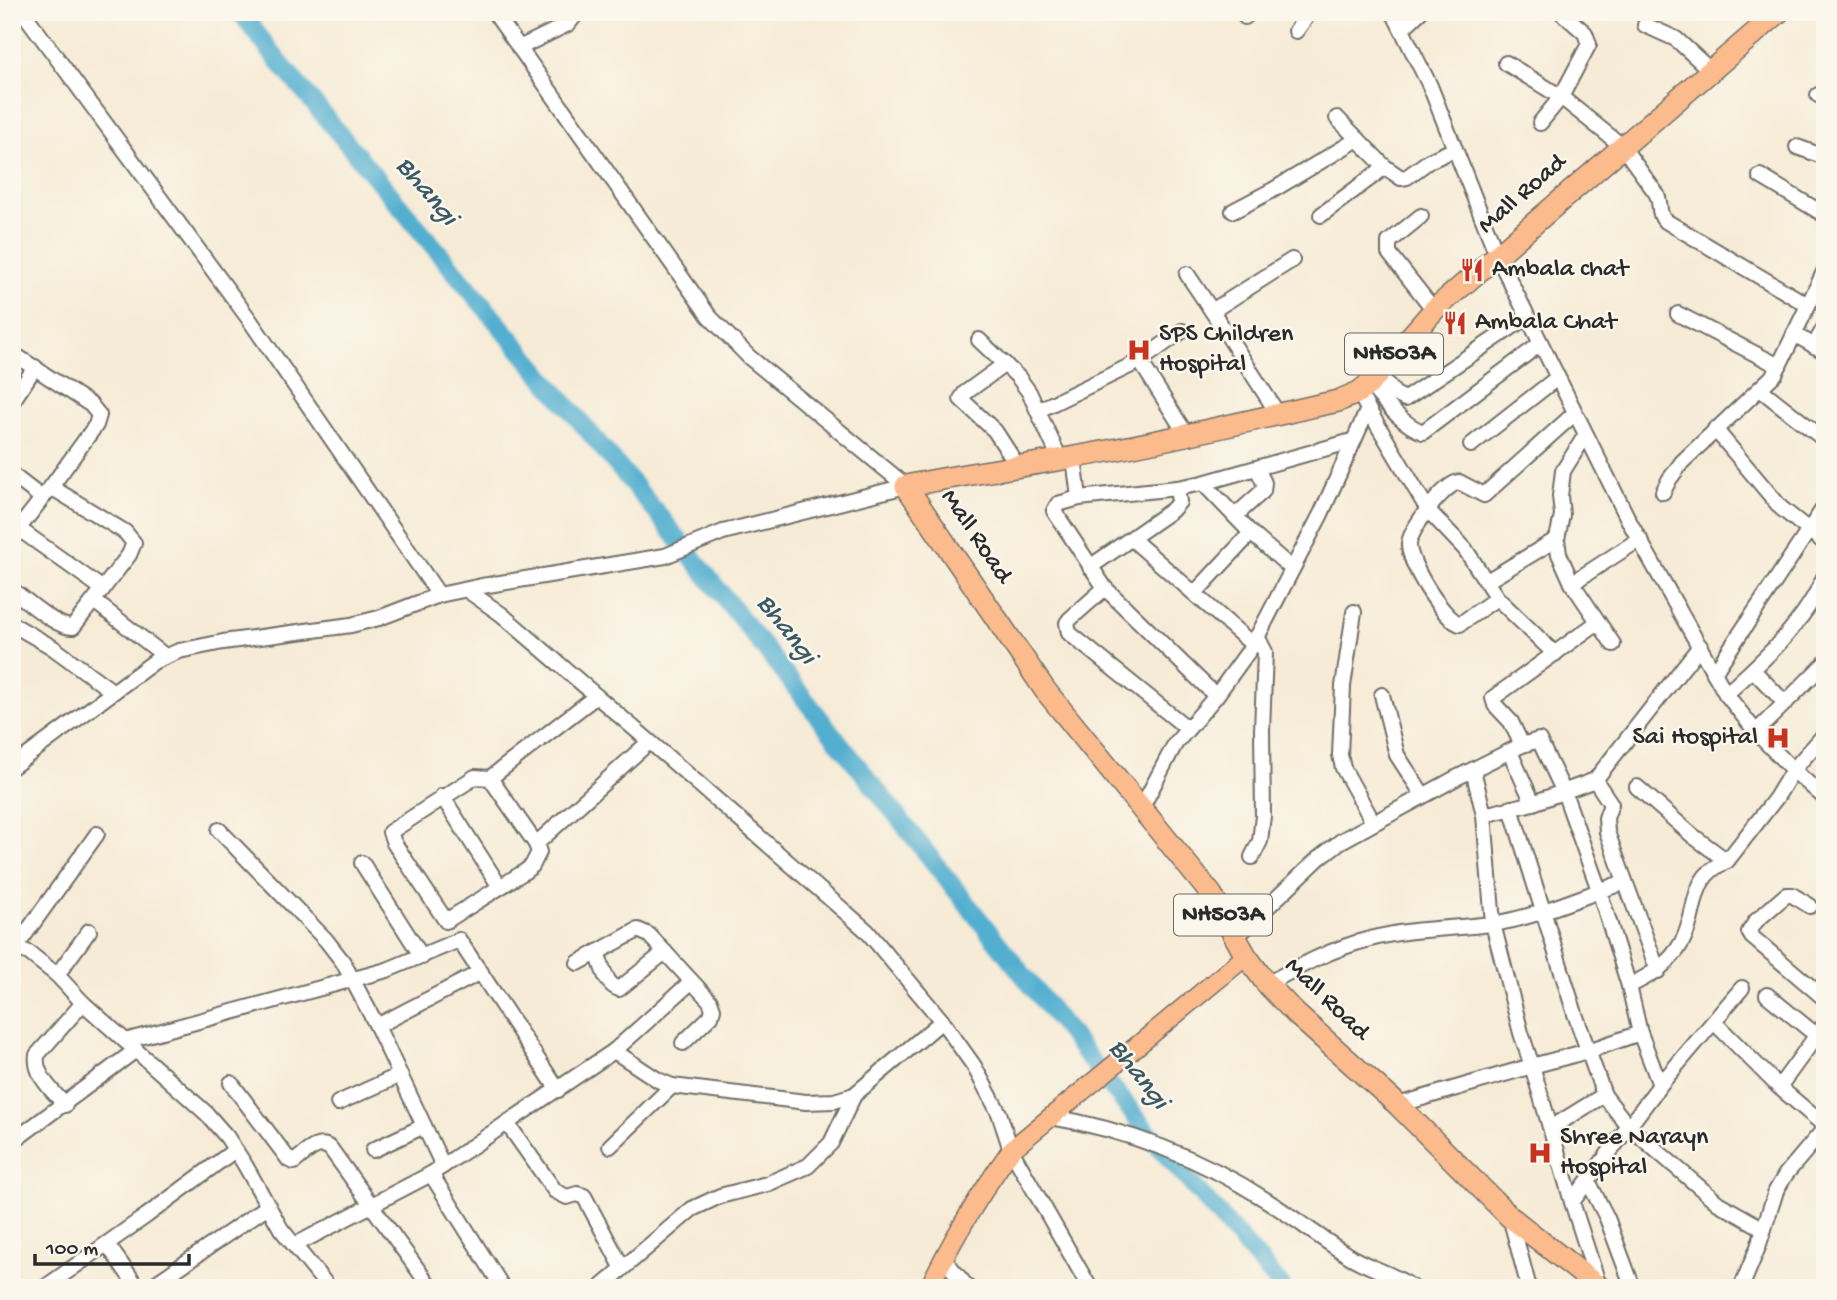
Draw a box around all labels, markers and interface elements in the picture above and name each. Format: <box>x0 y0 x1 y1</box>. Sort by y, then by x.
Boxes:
street label: Mall Road <box>1473 147 1575 242</box>
water label: Bhangi <box>388 151 466 236</box>
place label: Ambala chat <box>1492 255 1631 286</box>
restaurant icon: Ambala chat <box>1458 256 1486 284</box>
place label: Ambala Chat <box>1475 308 1619 339</box>
restaurant icon: Ambala Chat <box>1441 309 1469 337</box>
place label: SPS Children Hospital <box>1159 320 1294 381</box>
road number: NH503A <box>1345 334 1443 374</box>
hospital icon: SPS Children Hospital <box>1125 336 1153 364</box>
street label: Mall Road <box>932 484 1019 591</box>
water label: Bhangi <box>748 588 825 674</box>
place label: Sai Hospital <box>1633 723 1758 754</box>
hospital icon: Sai Hospital <box>1764 724 1792 752</box>
road number: NH503A <box>1174 894 1272 936</box>
street label: Mall Road <box>1277 952 1376 1049</box>
water label: Bhangi <box>1100 1033 1177 1119</box>
place label: Shree Narayn Hospital <box>1560 1123 1709 1184</box>
hospital icon: Shree Narayn Hospital <box>1526 1139 1554 1167</box>
scale bar <box>35 1223 189 1267</box>
text: 100 m <box>45 1238 98 1263</box>

